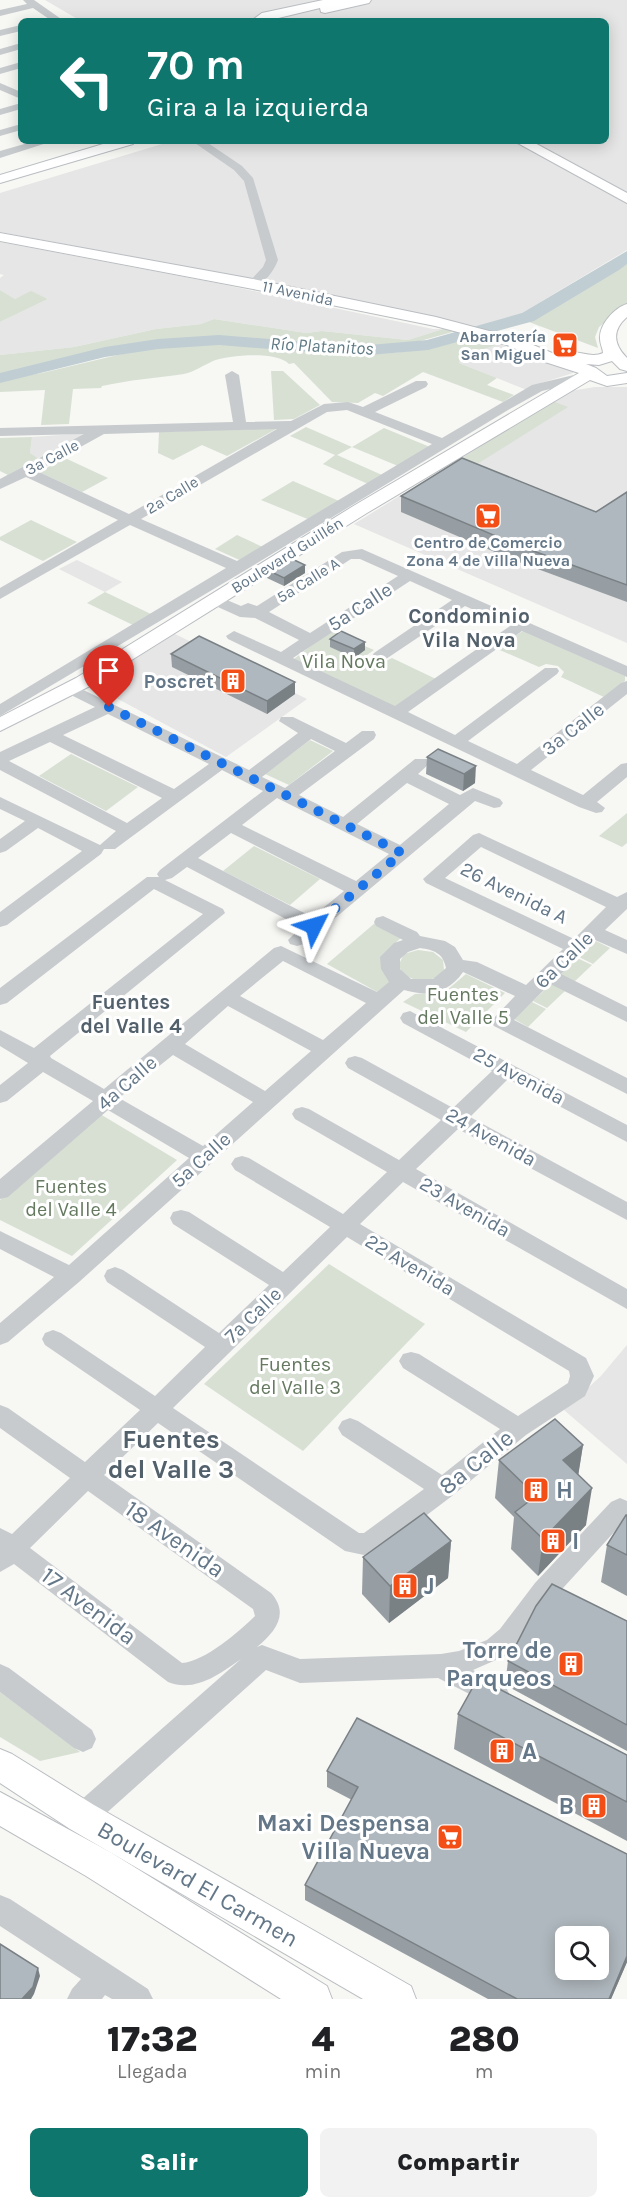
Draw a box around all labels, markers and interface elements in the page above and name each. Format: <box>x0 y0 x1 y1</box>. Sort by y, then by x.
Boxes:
text: 70 m <box>147 40 245 90</box>
icon: left <box>48 42 126 120</box>
text: Gira a la izquierda <box>147 91 369 123</box>
street label: 11 Avenida <box>261 276 335 310</box>
place label: Abarrotería San Miguel <box>460 327 546 364</box>
supermarket icon: Abarrotería San Miguel <box>550 330 580 360</box>
water label: Río Platanitos <box>270 332 374 360</box>
street label: 3a Calle <box>22 435 82 479</box>
street label: 2a Calle <box>142 472 202 518</box>
supermarket icon: Centro de Comercio Zona 4 de Villa Nueva <box>473 501 503 531</box>
street label: Boulevard Guillén <box>227 513 347 597</box>
place label: Centro de Comercio Zona 4 de Villa Nueva <box>406 533 570 570</box>
street label: 5a Calle A <box>273 553 343 607</box>
street label: 5a Calle <box>324 578 396 636</box>
district label: Condominio Vila Nova <box>408 604 530 652</box>
pin <box>83 645 134 707</box>
park label: Vila Nova <box>302 650 386 673</box>
icon: arrive <box>92 654 125 687</box>
building icon: Poscret <box>218 666 248 696</box>
place label: Poscret <box>144 670 214 693</box>
street label: 3a Calle <box>537 698 609 760</box>
street label: 26 Avenida A <box>457 857 571 929</box>
position arrow <box>282 894 346 958</box>
street label: 6a Calle <box>530 927 598 993</box>
park label: Fuentes del Valle 5 <box>417 983 509 1029</box>
district label: Fuentes del Valle 4 <box>80 990 182 1038</box>
street label: 25 Avenida <box>470 1042 568 1110</box>
street label: 4a Calle <box>92 1051 162 1115</box>
street label: 24 Avenida <box>442 1103 540 1171</box>
street label: 5a Calle <box>167 1127 235 1193</box>
street label: 23 Avenida <box>416 1172 514 1242</box>
park label: Fuentes del Valle 4 <box>25 1175 117 1221</box>
street label: 22 Avenida <box>361 1229 459 1301</box>
street label: 7a Calle <box>220 1282 286 1348</box>
park label: Fuentes del Valle 3 <box>249 1353 341 1399</box>
district label: Fuentes del Valle 3 <box>108 1424 234 1485</box>
street label: 8a Calle <box>433 1424 519 1500</box>
building icon: H <box>521 1475 551 1505</box>
place label: H <box>556 1476 573 1504</box>
street label: 18 Avenida <box>120 1495 230 1583</box>
building icon: I <box>538 1526 568 1556</box>
place label: I <box>572 1527 579 1555</box>
street label: 17 Avenida <box>36 1561 142 1651</box>
building icon: J <box>390 1571 420 1601</box>
place label: J <box>424 1572 435 1600</box>
place label: Torre de Parqueos <box>446 1636 552 1692</box>
building icon: Torre de Parqueos <box>556 1649 586 1679</box>
building icon: A <box>487 1736 517 1766</box>
place label: A <box>522 1737 537 1765</box>
building icon: B <box>579 1791 609 1821</box>
place label: B <box>558 1792 574 1820</box>
place label: Maxi Despensa Villa Nueva <box>257 1809 430 1865</box>
street label: Boulevard El Carmen <box>93 1815 303 1953</box>
supermarket icon: Maxi Despensa Villa Nueva <box>435 1822 465 1852</box>
map controls <box>555 1926 609 1980</box>
button: search <box>555 1926 609 1980</box>
text: 17:32 <box>107 2018 197 2060</box>
text: 4 <box>312 2018 334 2060</box>
text: 280 <box>448 2018 520 2060</box>
text: Llegada <box>117 2060 187 2083</box>
text: min <box>305 2060 341 2083</box>
text: m <box>475 2060 493 2083</box>
button: Salir <box>30 2128 308 2197</box>
button: Compartir <box>320 2128 597 2197</box>

